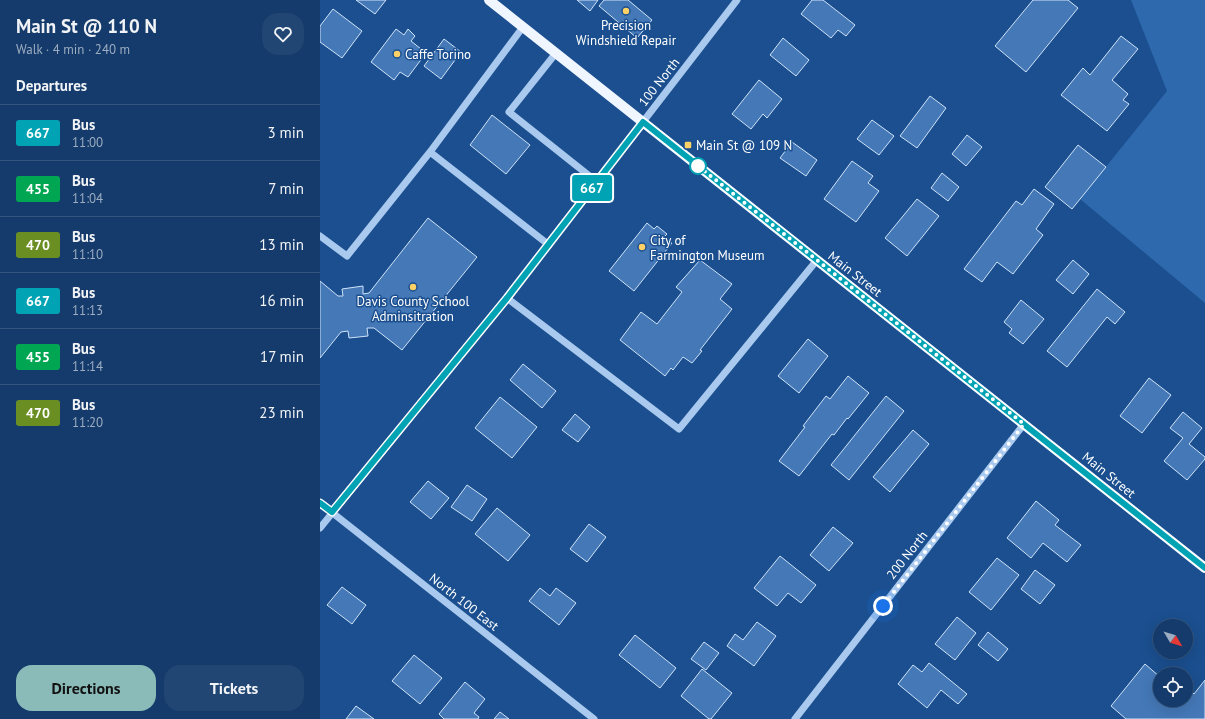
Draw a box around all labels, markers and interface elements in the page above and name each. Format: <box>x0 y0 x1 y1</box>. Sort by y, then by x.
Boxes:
marker: Precision Windshield Repair <box>621 6 631 16</box>
button: heart <box>262 13 304 55</box>
text: Main St @ 110 N <box>16 14 157 38</box>
place label: Precision Windshield Repair <box>576 17 677 49</box>
text: Walk · 4 min · 240 m <box>16 41 130 58</box>
place label: Caffe Torino <box>405 46 471 63</box>
marker: Caffe Torino <box>392 49 402 59</box>
street label: 100 North <box>635 54 683 110</box>
text: Departures <box>16 76 87 95</box>
text: Bus <box>72 115 95 134</box>
text: 3 min <box>267 123 304 142</box>
text: 667 <box>26 124 50 142</box>
text: 11:00 <box>72 134 103 151</box>
place label: Main St @ 109 N <box>696 137 792 154</box>
marker: Main St @ 109 N <box>683 140 693 150</box>
unlabelled marker <box>689 157 707 175</box>
text: Bus <box>72 171 95 190</box>
line badge: 667 <box>569 175 615 201</box>
text: 7 min <box>268 179 304 198</box>
text: 667 <box>580 179 604 197</box>
text: 455 <box>26 180 50 198</box>
text: 11:04 <box>72 190 103 207</box>
text: Bus <box>72 227 95 246</box>
place label: City of Farmington Museum <box>650 232 764 264</box>
text: 13 min <box>259 235 304 254</box>
text: 470 <box>26 236 50 254</box>
marker: City of Farmington Museum <box>637 242 647 252</box>
text: 11:10 <box>72 246 103 263</box>
street label: Main Street <box>825 248 886 301</box>
marker: Davis County School Adminsitration <box>408 282 418 292</box>
text: Bus <box>72 283 95 302</box>
text: 16 min <box>259 291 304 310</box>
text: 667 <box>26 292 50 310</box>
place label: Davis County School Adminsitration <box>357 293 470 325</box>
text: 11:13 <box>72 302 103 319</box>
text: Bus <box>72 339 95 358</box>
text: 17 min <box>260 347 304 366</box>
text: 455 <box>26 348 50 366</box>
text: 11:14 <box>72 358 103 375</box>
text: Bus <box>72 395 95 414</box>
text: 23 min <box>259 403 304 422</box>
text: 470 <box>26 404 50 422</box>
text: 11:20 <box>72 414 103 431</box>
street label: Main Street <box>1079 448 1140 502</box>
street label: 200 North <box>883 527 931 583</box>
street label: North 100 East <box>426 570 503 635</box>
your location <box>873 596 893 616</box>
north arrow <box>1153 619 1193 659</box>
map controls <box>1153 619 1193 707</box>
button: Directions <box>16 665 156 711</box>
button: Tickets <box>164 665 304 711</box>
button: locate <box>1153 667 1193 707</box>

